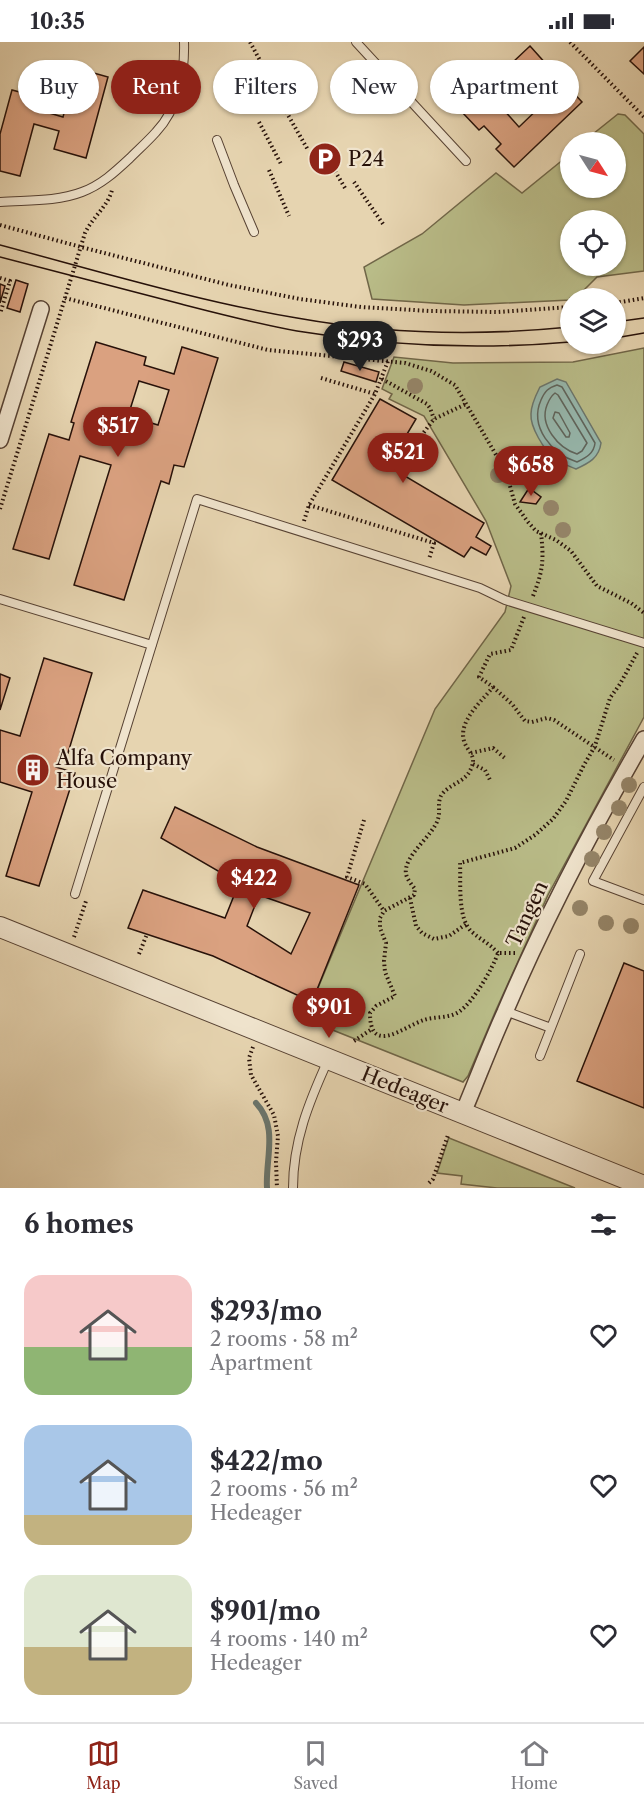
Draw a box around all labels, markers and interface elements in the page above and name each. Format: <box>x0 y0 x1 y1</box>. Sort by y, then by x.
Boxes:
text: 10:35 <box>30 8 85 35</box>
chip: Buy <box>18 60 99 114</box>
chip: Rent <box>111 60 201 114</box>
chip: Filters <box>213 60 318 114</box>
chip: New <box>330 60 418 114</box>
chip: Apartment <box>430 60 579 114</box>
north arrow <box>560 132 626 198</box>
map controls <box>560 132 626 354</box>
parking icon: P24 <box>307 141 343 177</box>
place label: P24 <box>348 147 384 171</box>
button: locate <box>560 210 626 276</box>
button: layers <box>560 288 626 354</box>
pin: $293 <box>324 321 396 372</box>
text: $293 <box>337 328 383 352</box>
pin: $517 <box>82 407 154 458</box>
text: $517 <box>97 414 139 438</box>
pin: $521 <box>367 433 439 484</box>
text: $521 <box>381 440 425 464</box>
pin: $658 <box>495 446 567 497</box>
text: $658 <box>508 453 554 477</box>
place label: Alfa Company House <box>55 746 193 793</box>
building icon: Alfa Company House <box>15 752 51 788</box>
pin: $422 <box>218 859 290 910</box>
text: $422 <box>231 866 277 890</box>
street label: Tangen <box>501 877 553 951</box>
pin: $901 <box>293 988 365 1039</box>
text: $901 <box>307 995 351 1019</box>
street label: Hedeager <box>358 1062 453 1119</box>
text: 6 homes <box>24 1208 134 1240</box>
icon: filters <box>587 1208 620 1241</box>
text: $293/mo <box>210 1295 322 1327</box>
icon: home <box>72 1299 144 1371</box>
icon: heart <box>587 1319 620 1352</box>
text: 2 rooms · 58 m² <box>210 1327 358 1351</box>
text: Apartment <box>210 1351 313 1375</box>
text: $422/mo <box>210 1445 323 1477</box>
icon: home <box>72 1449 144 1521</box>
icon: heart <box>587 1469 620 1502</box>
text: 2 rooms · 56 m² <box>210 1477 358 1501</box>
text: Hedeager <box>210 1501 302 1525</box>
text: $901/mo <box>210 1595 320 1627</box>
icon: home <box>72 1599 144 1671</box>
icon: heart <box>587 1619 620 1652</box>
text: 4 rooms · 140 m² <box>210 1627 368 1651</box>
text: Hedeager <box>210 1651 302 1675</box>
tab: Map <box>86 1737 121 1793</box>
tab: Saved <box>293 1737 338 1793</box>
tab: Home <box>511 1737 558 1793</box>

